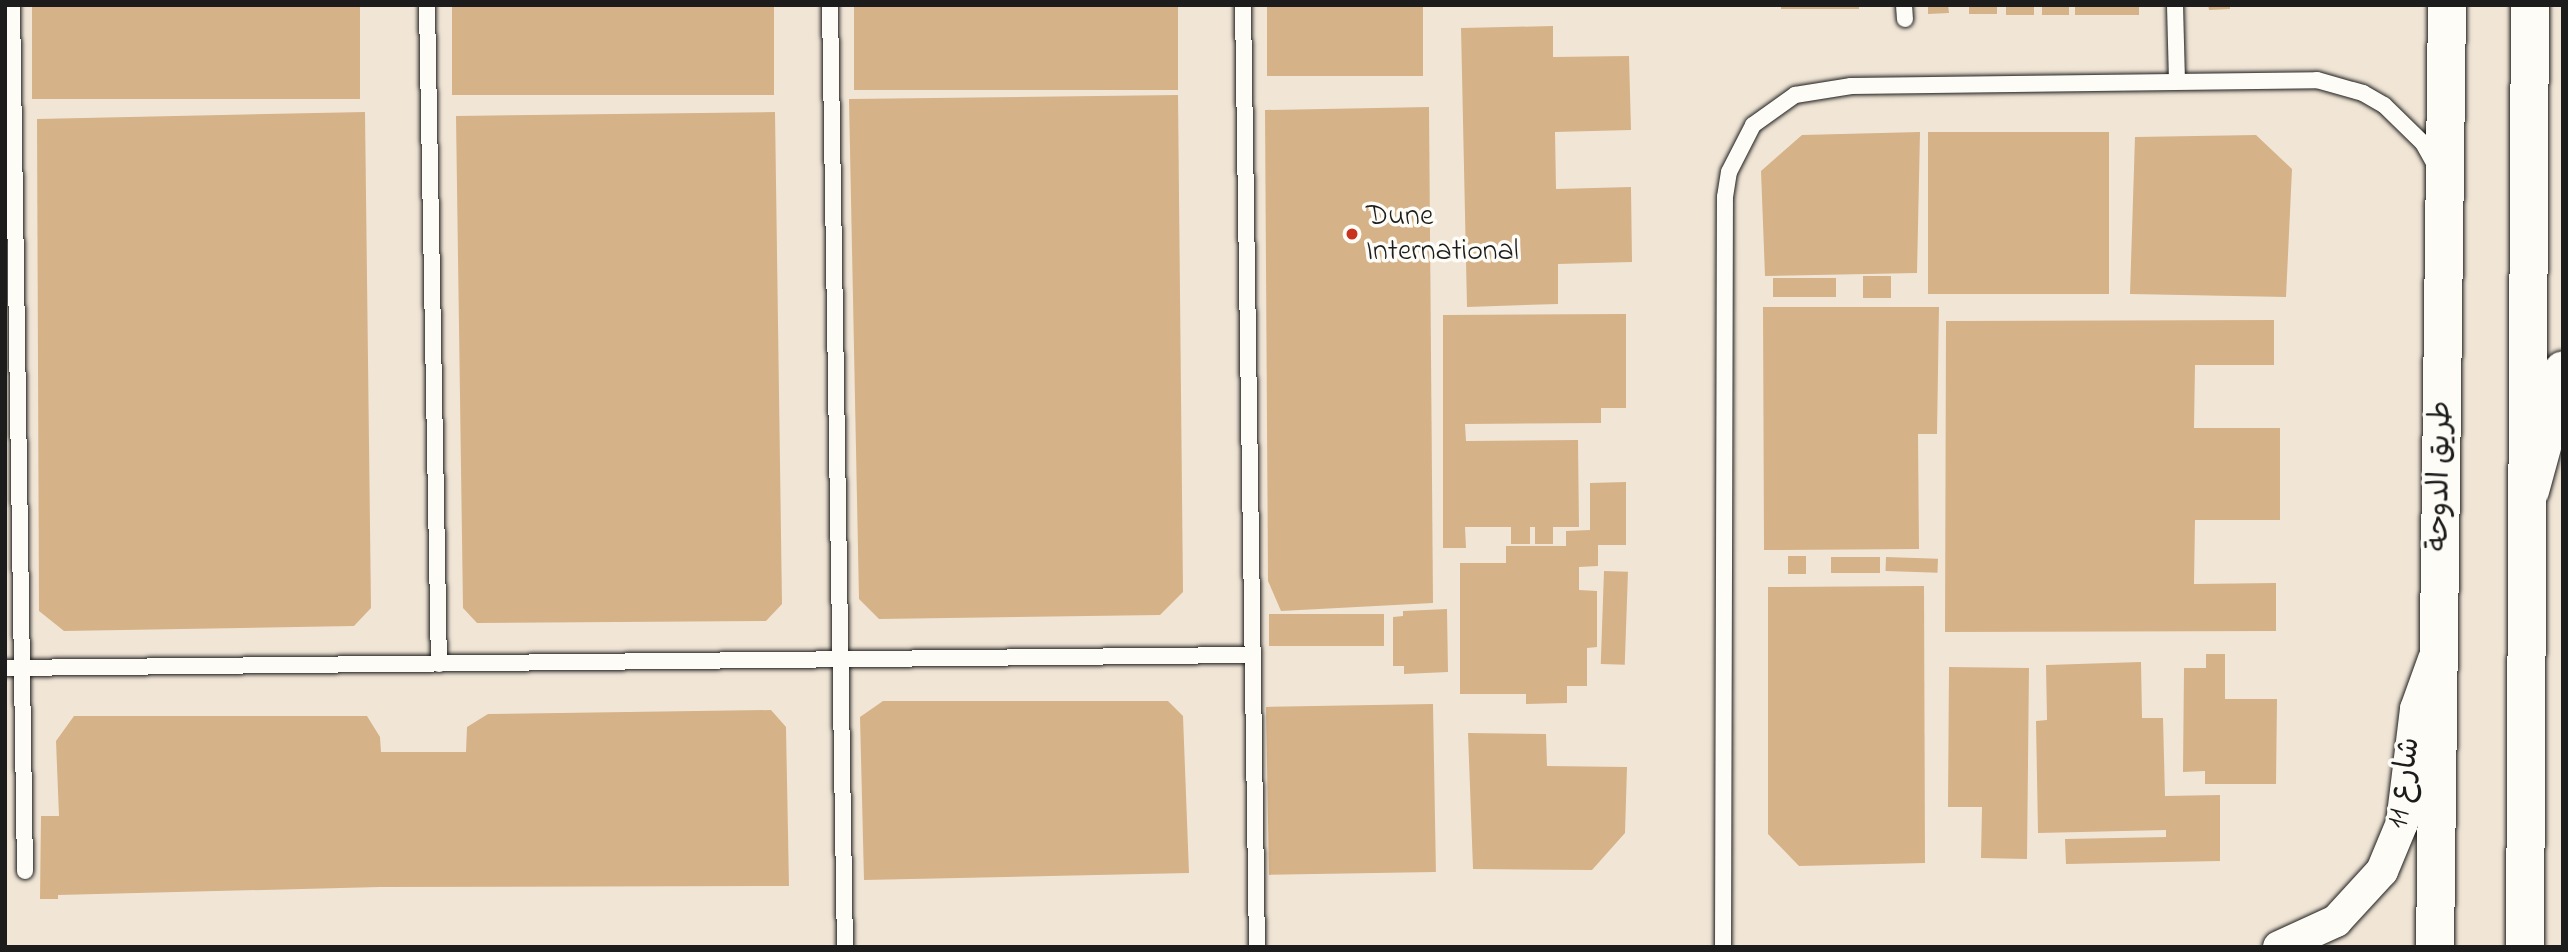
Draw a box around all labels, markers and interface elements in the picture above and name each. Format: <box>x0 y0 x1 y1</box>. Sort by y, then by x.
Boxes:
place label: Dune International <box>1366 199 1519 270</box>
marker: Dune International <box>1344 226 1360 242</box>
street label: طريق الدوحة <box>2422 400 2460 552</box>
street label: شارع 11 <box>2381 735 2429 831</box>

